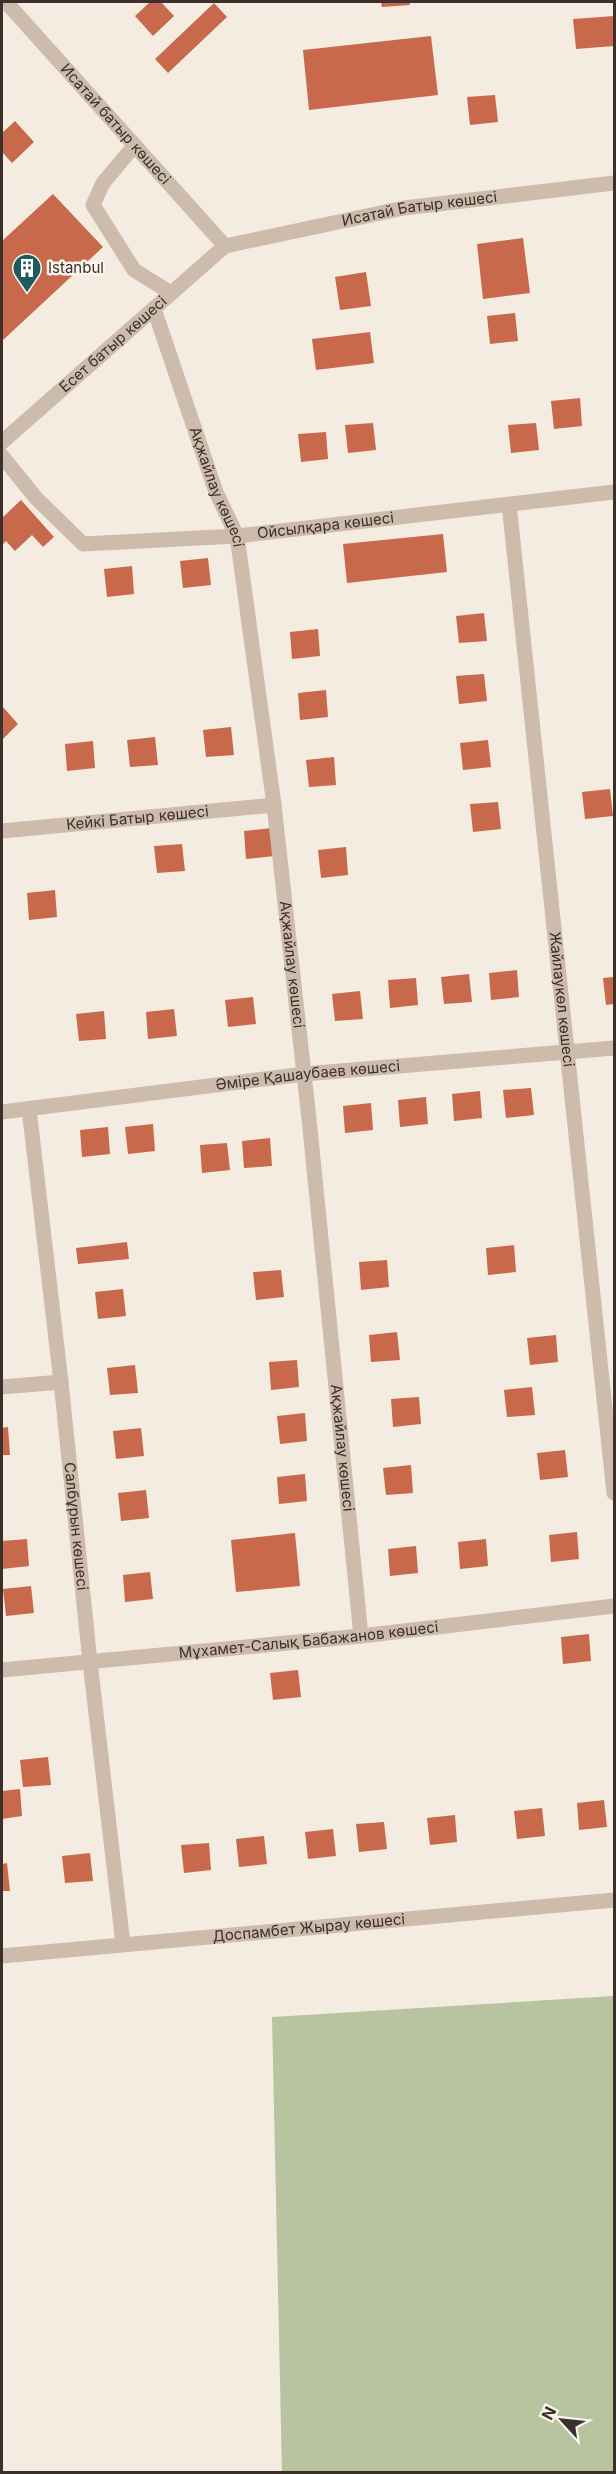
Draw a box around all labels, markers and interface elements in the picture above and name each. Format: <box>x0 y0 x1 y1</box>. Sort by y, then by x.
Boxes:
street label: Исатай батыр көшесі <box>57 59 175 188</box>
street label: Исатай Батыр көшесі <box>340 187 498 230</box>
building icon: Istanbul <box>11 252 43 294</box>
place label: Istanbul <box>48 258 104 277</box>
street label: Есет батыр көшесі <box>55 292 170 396</box>
street label: Ақжайлау көшесі <box>186 424 248 548</box>
street label: Ойсылқара көшесі <box>256 508 395 543</box>
street label: Кейкі Батыр көшесі <box>65 801 209 834</box>
street label: Ақжайлау көшесі <box>276 900 309 1029</box>
street label: Жайлаукөл көшесі <box>545 931 579 1068</box>
street label: Әміре Қашаубаев көшесі <box>214 1056 401 1094</box>
street label: Ақжайлау көшесі <box>327 1383 358 1512</box>
street label: Салбұрын көшесі <box>60 1461 93 1591</box>
street label: Мұхамет-Салық Бабажанов көшесі <box>178 1617 439 1662</box>
street label: Доспамбет Жырау көшесі <box>212 1909 406 1946</box>
north arrow <box>532 2390 592 2450</box>
text: N <box>537 2403 560 2423</box>

